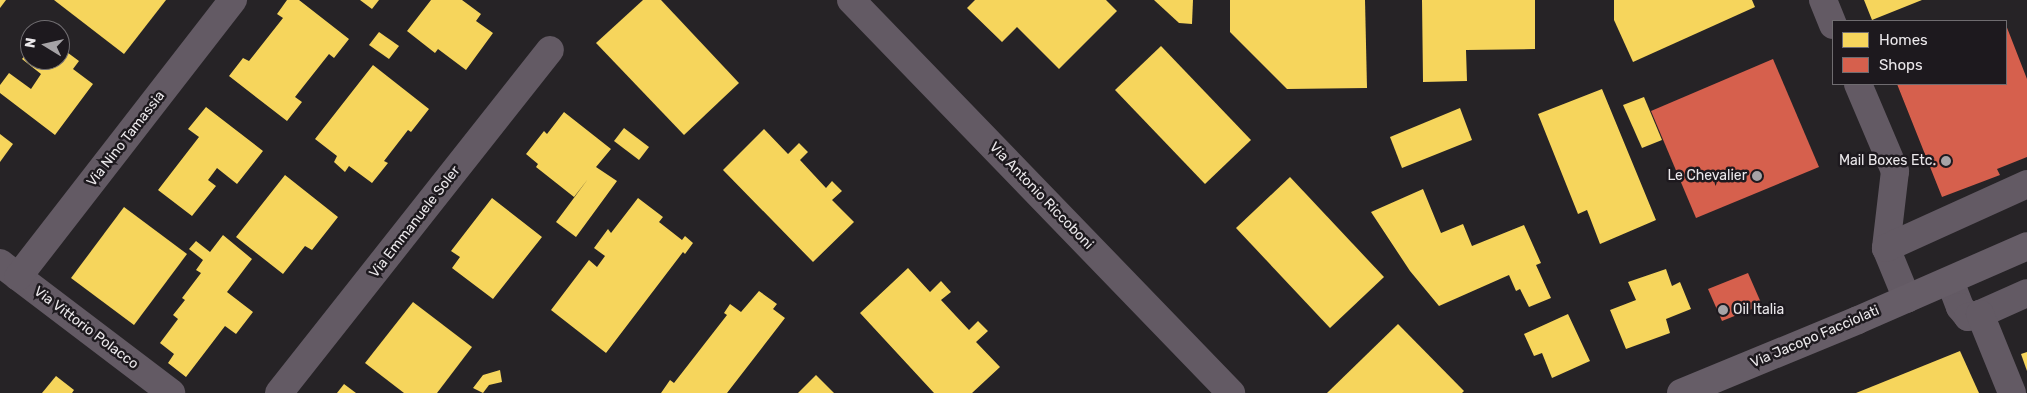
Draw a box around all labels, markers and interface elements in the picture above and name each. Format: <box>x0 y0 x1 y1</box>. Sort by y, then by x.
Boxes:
north arrow <box>20 20 70 70</box>
legend <box>1832 20 2007 85</box>
text: Homes <box>1879 31 1928 49</box>
text: N <box>21 36 40 49</box>
text: Shops <box>1879 56 1923 74</box>
street label: Via Nino Tamassia <box>83 88 169 190</box>
street label: Via Antonio Riccoboni <box>985 139 1097 253</box>
place label: Mail Boxes Etc. <box>1839 153 1936 169</box>
marker: Mail Boxes Etc. <box>1940 155 1952 167</box>
street label: Via Emmanuele Soler <box>366 163 464 281</box>
place label: Le Chevalier <box>1667 168 1747 184</box>
marker: Le Chevalier <box>1751 170 1763 182</box>
street label: Via Vittorio Polacco <box>30 283 142 373</box>
place label: Oil Italia <box>1733 302 1784 318</box>
street label: Via Jacopo Facciolati <box>1748 302 1882 372</box>
marker: Oil Italia <box>1717 304 1729 316</box>

